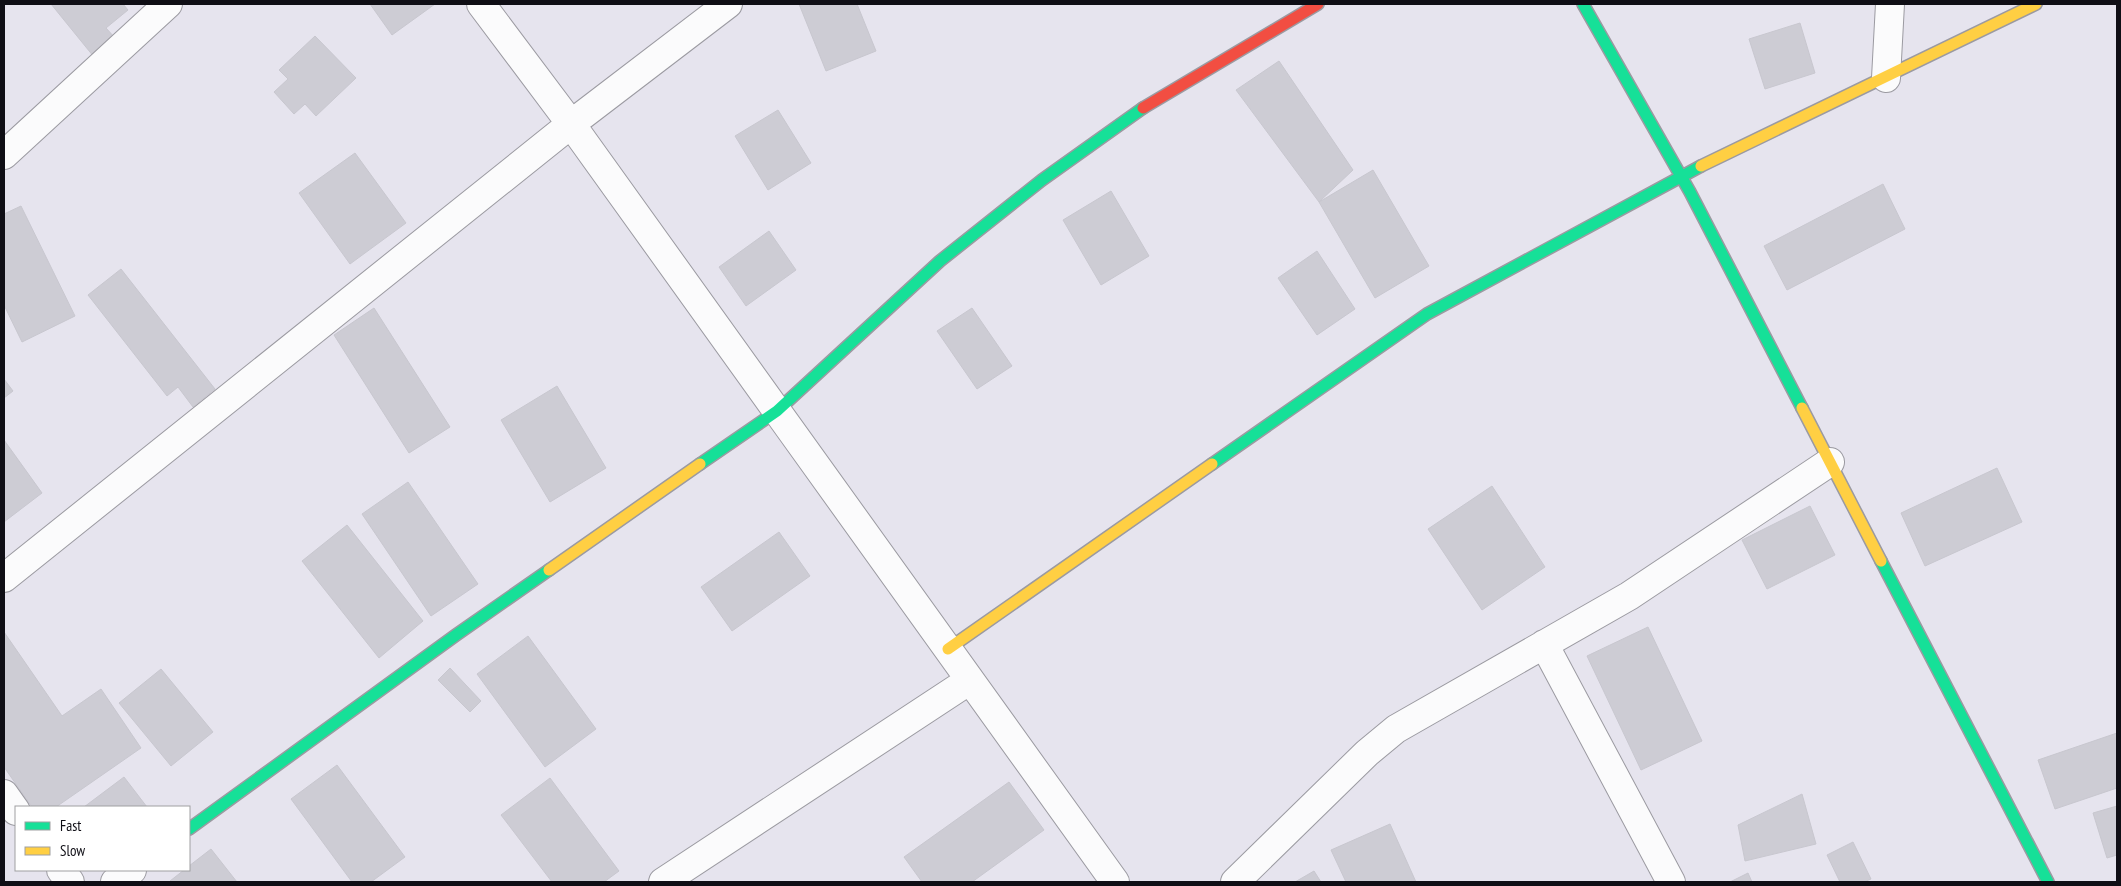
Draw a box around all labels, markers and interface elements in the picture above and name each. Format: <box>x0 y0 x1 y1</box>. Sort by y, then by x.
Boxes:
legend <box>15 806 190 871</box>
text: Fast <box>60 816 81 835</box>
text: Slow <box>60 841 85 860</box>

